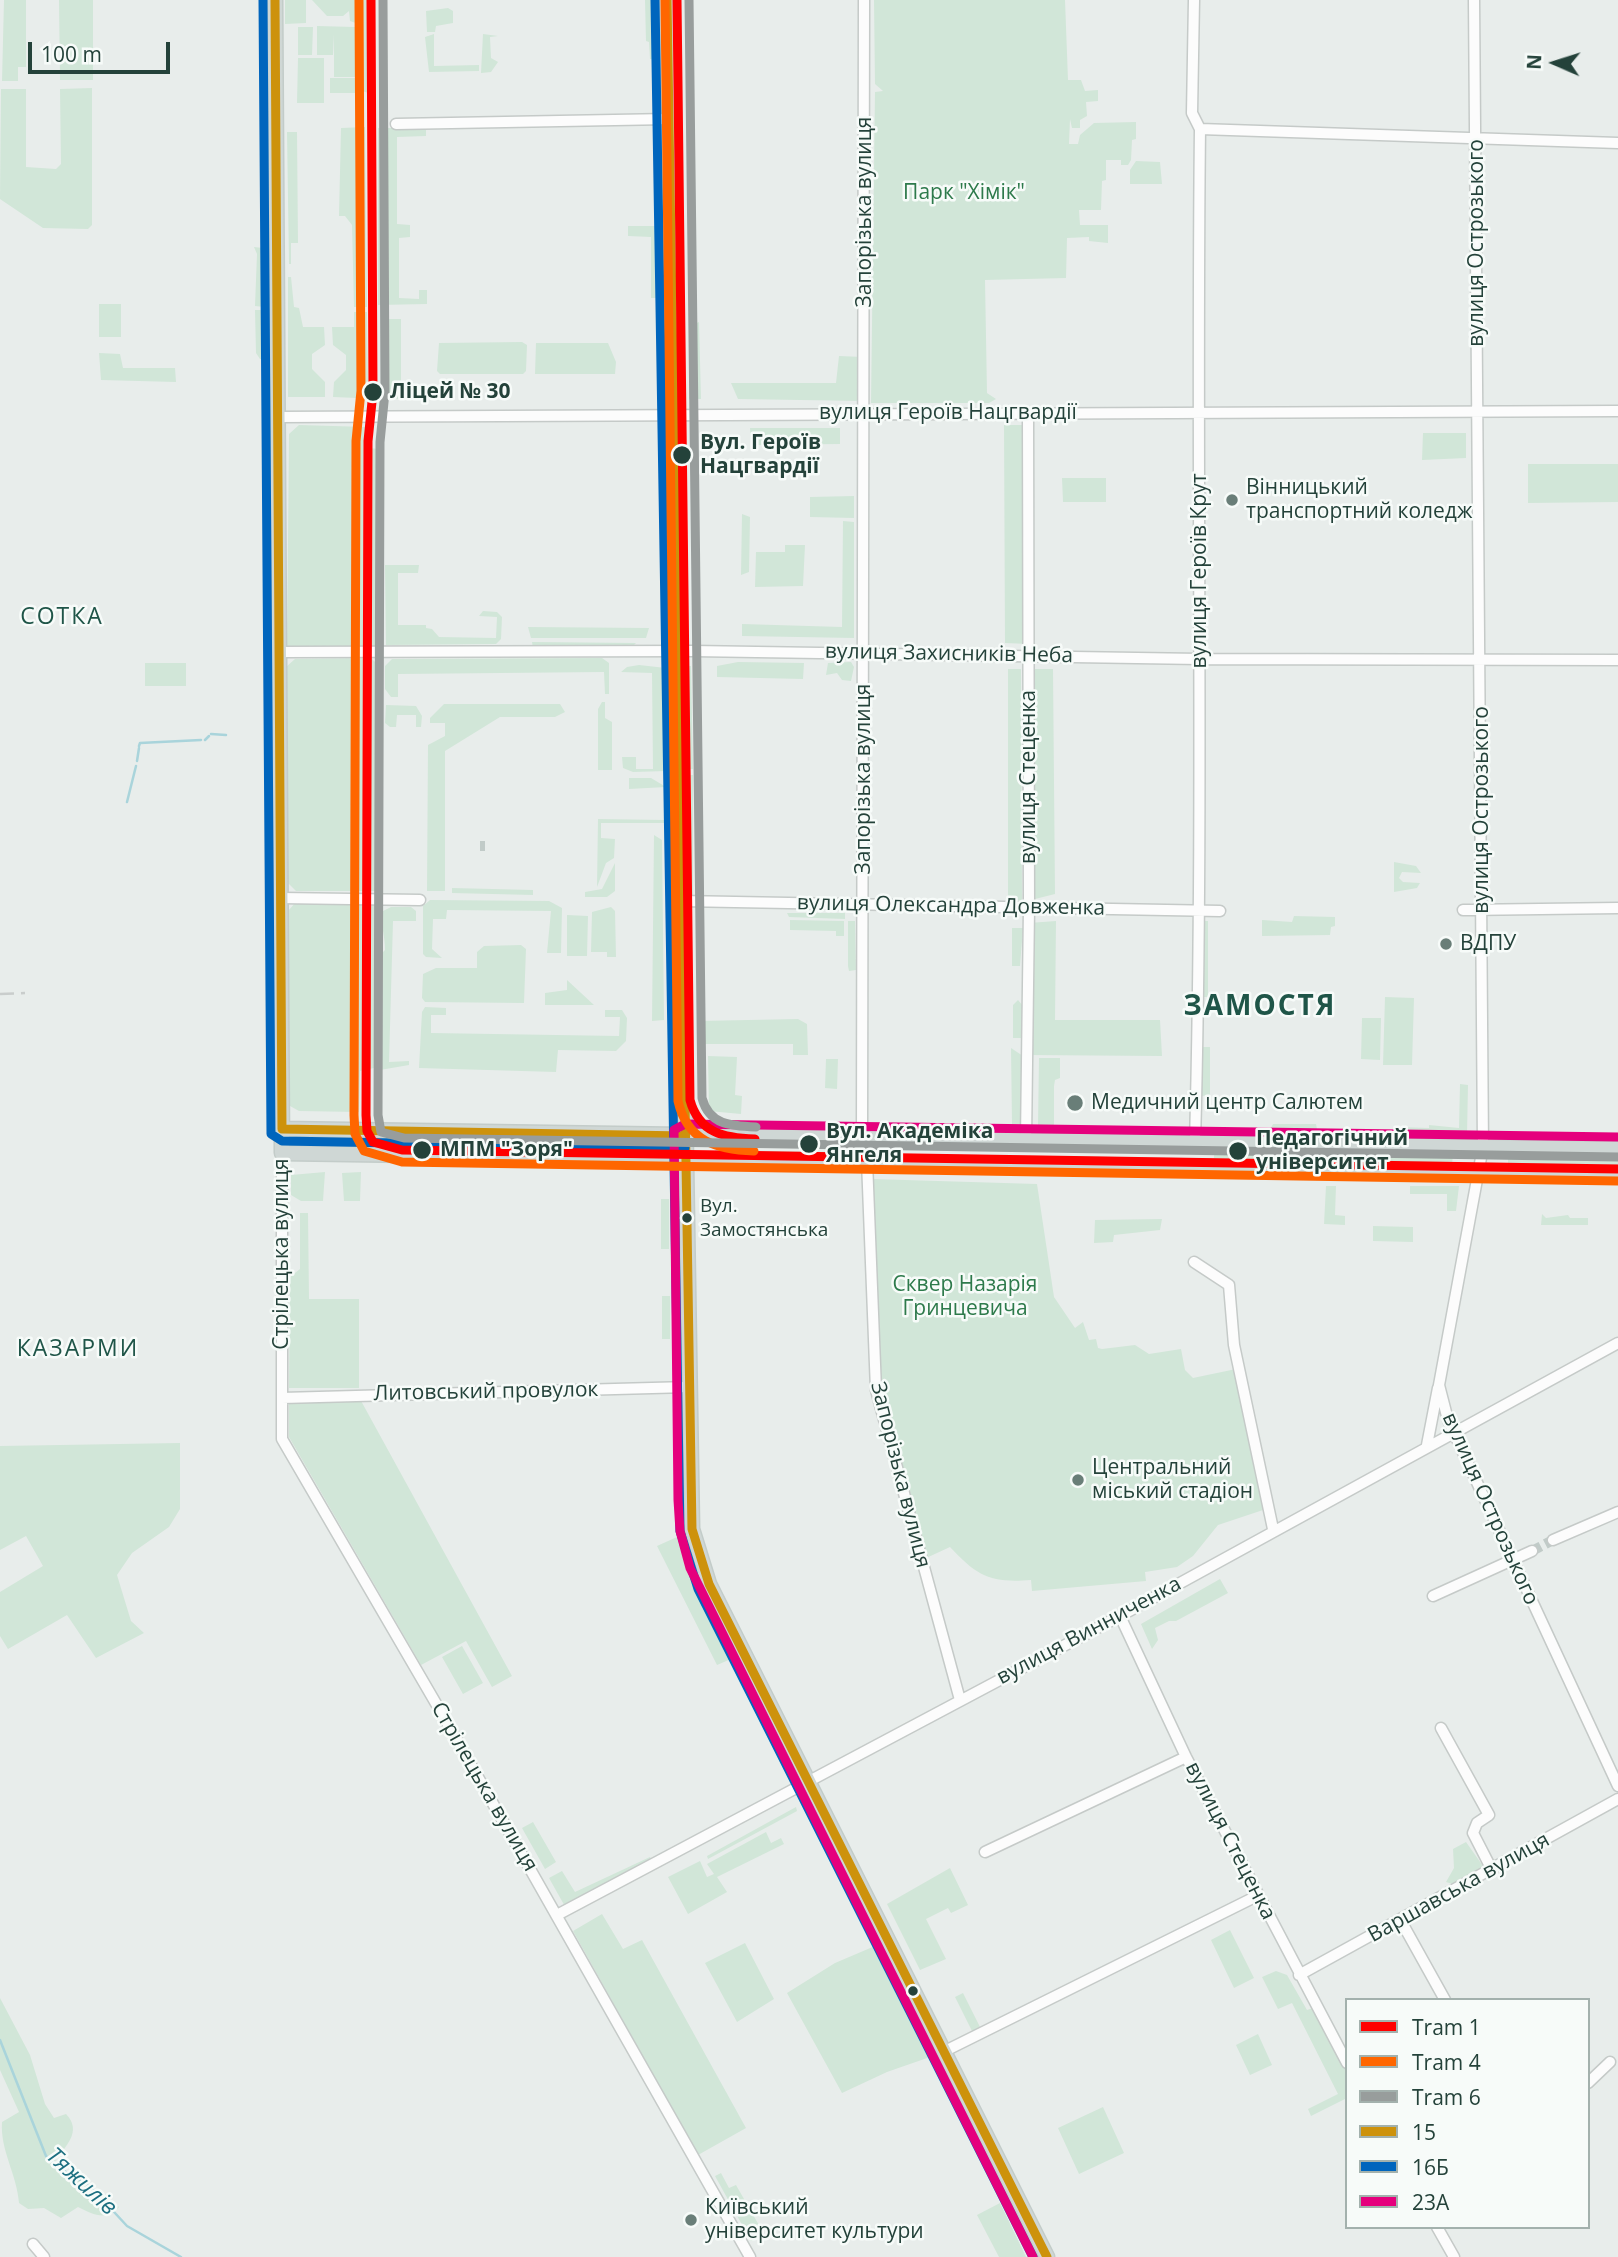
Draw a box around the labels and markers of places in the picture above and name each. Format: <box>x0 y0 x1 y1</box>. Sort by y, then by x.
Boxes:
place label: Ліцей № 30 <box>390 379 511 405</box>
marker: Ліцей № 30 <box>362 381 384 403</box>
place label: Вул. Героїв Нацгвардії <box>700 430 821 480</box>
marker: Вул. Героїв Нацгвардії <box>671 444 693 466</box>
place label: Вінницький транспортний коледж <box>1246 475 1472 525</box>
marker: Вінницький транспортний коледж <box>1224 492 1240 508</box>
place label: ВДПУ <box>1460 931 1516 957</box>
marker: ВДПУ <box>1438 936 1454 952</box>
place label: Медичний центр Салютем <box>1091 1090 1363 1116</box>
marker: Медичний центр Салютем <box>1065 1093 1085 1113</box>
place label: Вул. Академіка Янгеля <box>826 1119 993 1169</box>
place label: Педагогічний університет <box>1256 1126 1408 1176</box>
marker: Вул. Академіка Янгеля <box>798 1133 820 1155</box>
place label: МПМ "Зоря" <box>440 1137 573 1163</box>
marker: МПМ "Зоря" <box>411 1139 433 1161</box>
marker: Педагогічний університет <box>1227 1140 1249 1162</box>
place label: Вул. Замостянська <box>700 1196 828 1240</box>
marker: Вул. Замостянська <box>680 1211 694 1225</box>
place label: Центральний міський стадіон <box>1092 1455 1253 1505</box>
marker: Центральний міський стадіон <box>1070 1472 1086 1488</box>
unlabelled marker <box>906 1984 920 1998</box>
place label: Київський університет культури <box>705 2195 924 2245</box>
marker: Київський університет культури <box>683 2212 699 2228</box>

